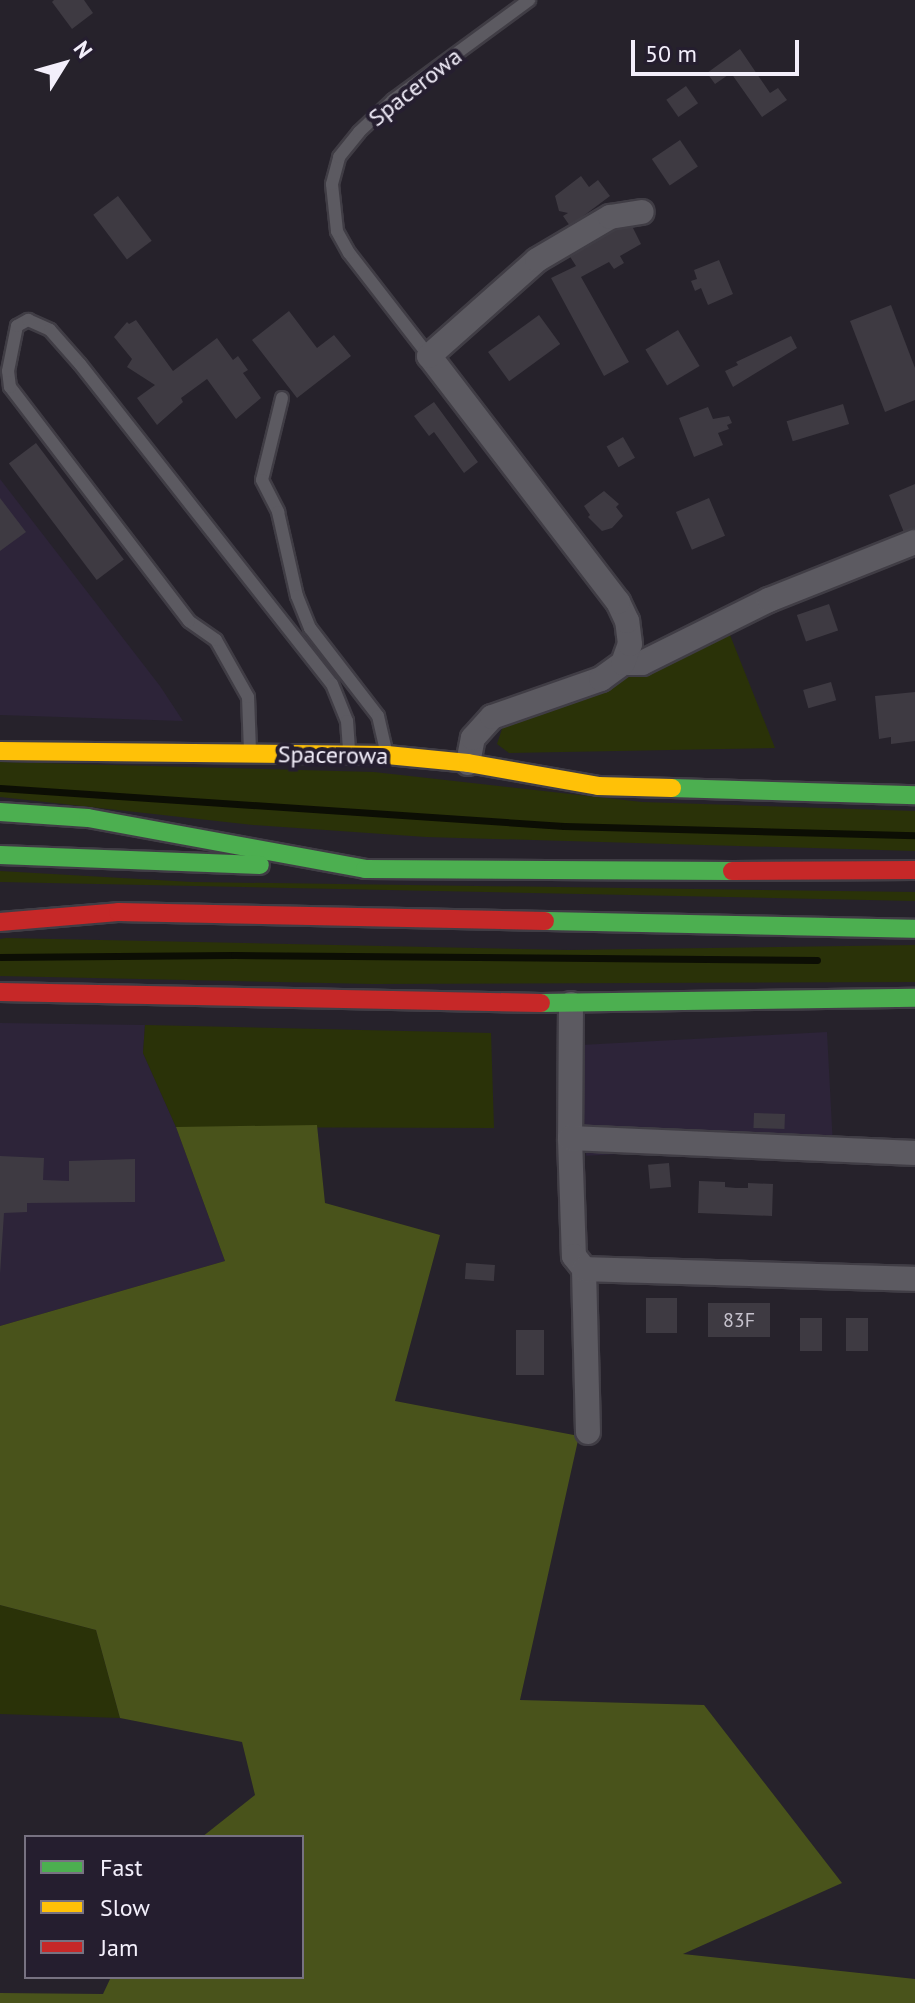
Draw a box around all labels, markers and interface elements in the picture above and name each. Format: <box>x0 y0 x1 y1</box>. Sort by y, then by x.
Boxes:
north arrow <box>24 24 104 104</box>
scale bar <box>635 24 803 74</box>
text: N <box>68 35 99 64</box>
text: 50 m <box>645 38 697 69</box>
street label: Spacerowa <box>363 42 467 132</box>
street label: Spacerowa <box>278 740 388 770</box>
house number: 83F <box>723 1308 755 1332</box>
legend <box>24 1835 304 1979</box>
text: Fast <box>100 1852 143 1883</box>
text: Slow <box>100 1892 150 1923</box>
text: Jam <box>100 1932 138 1963</box>

